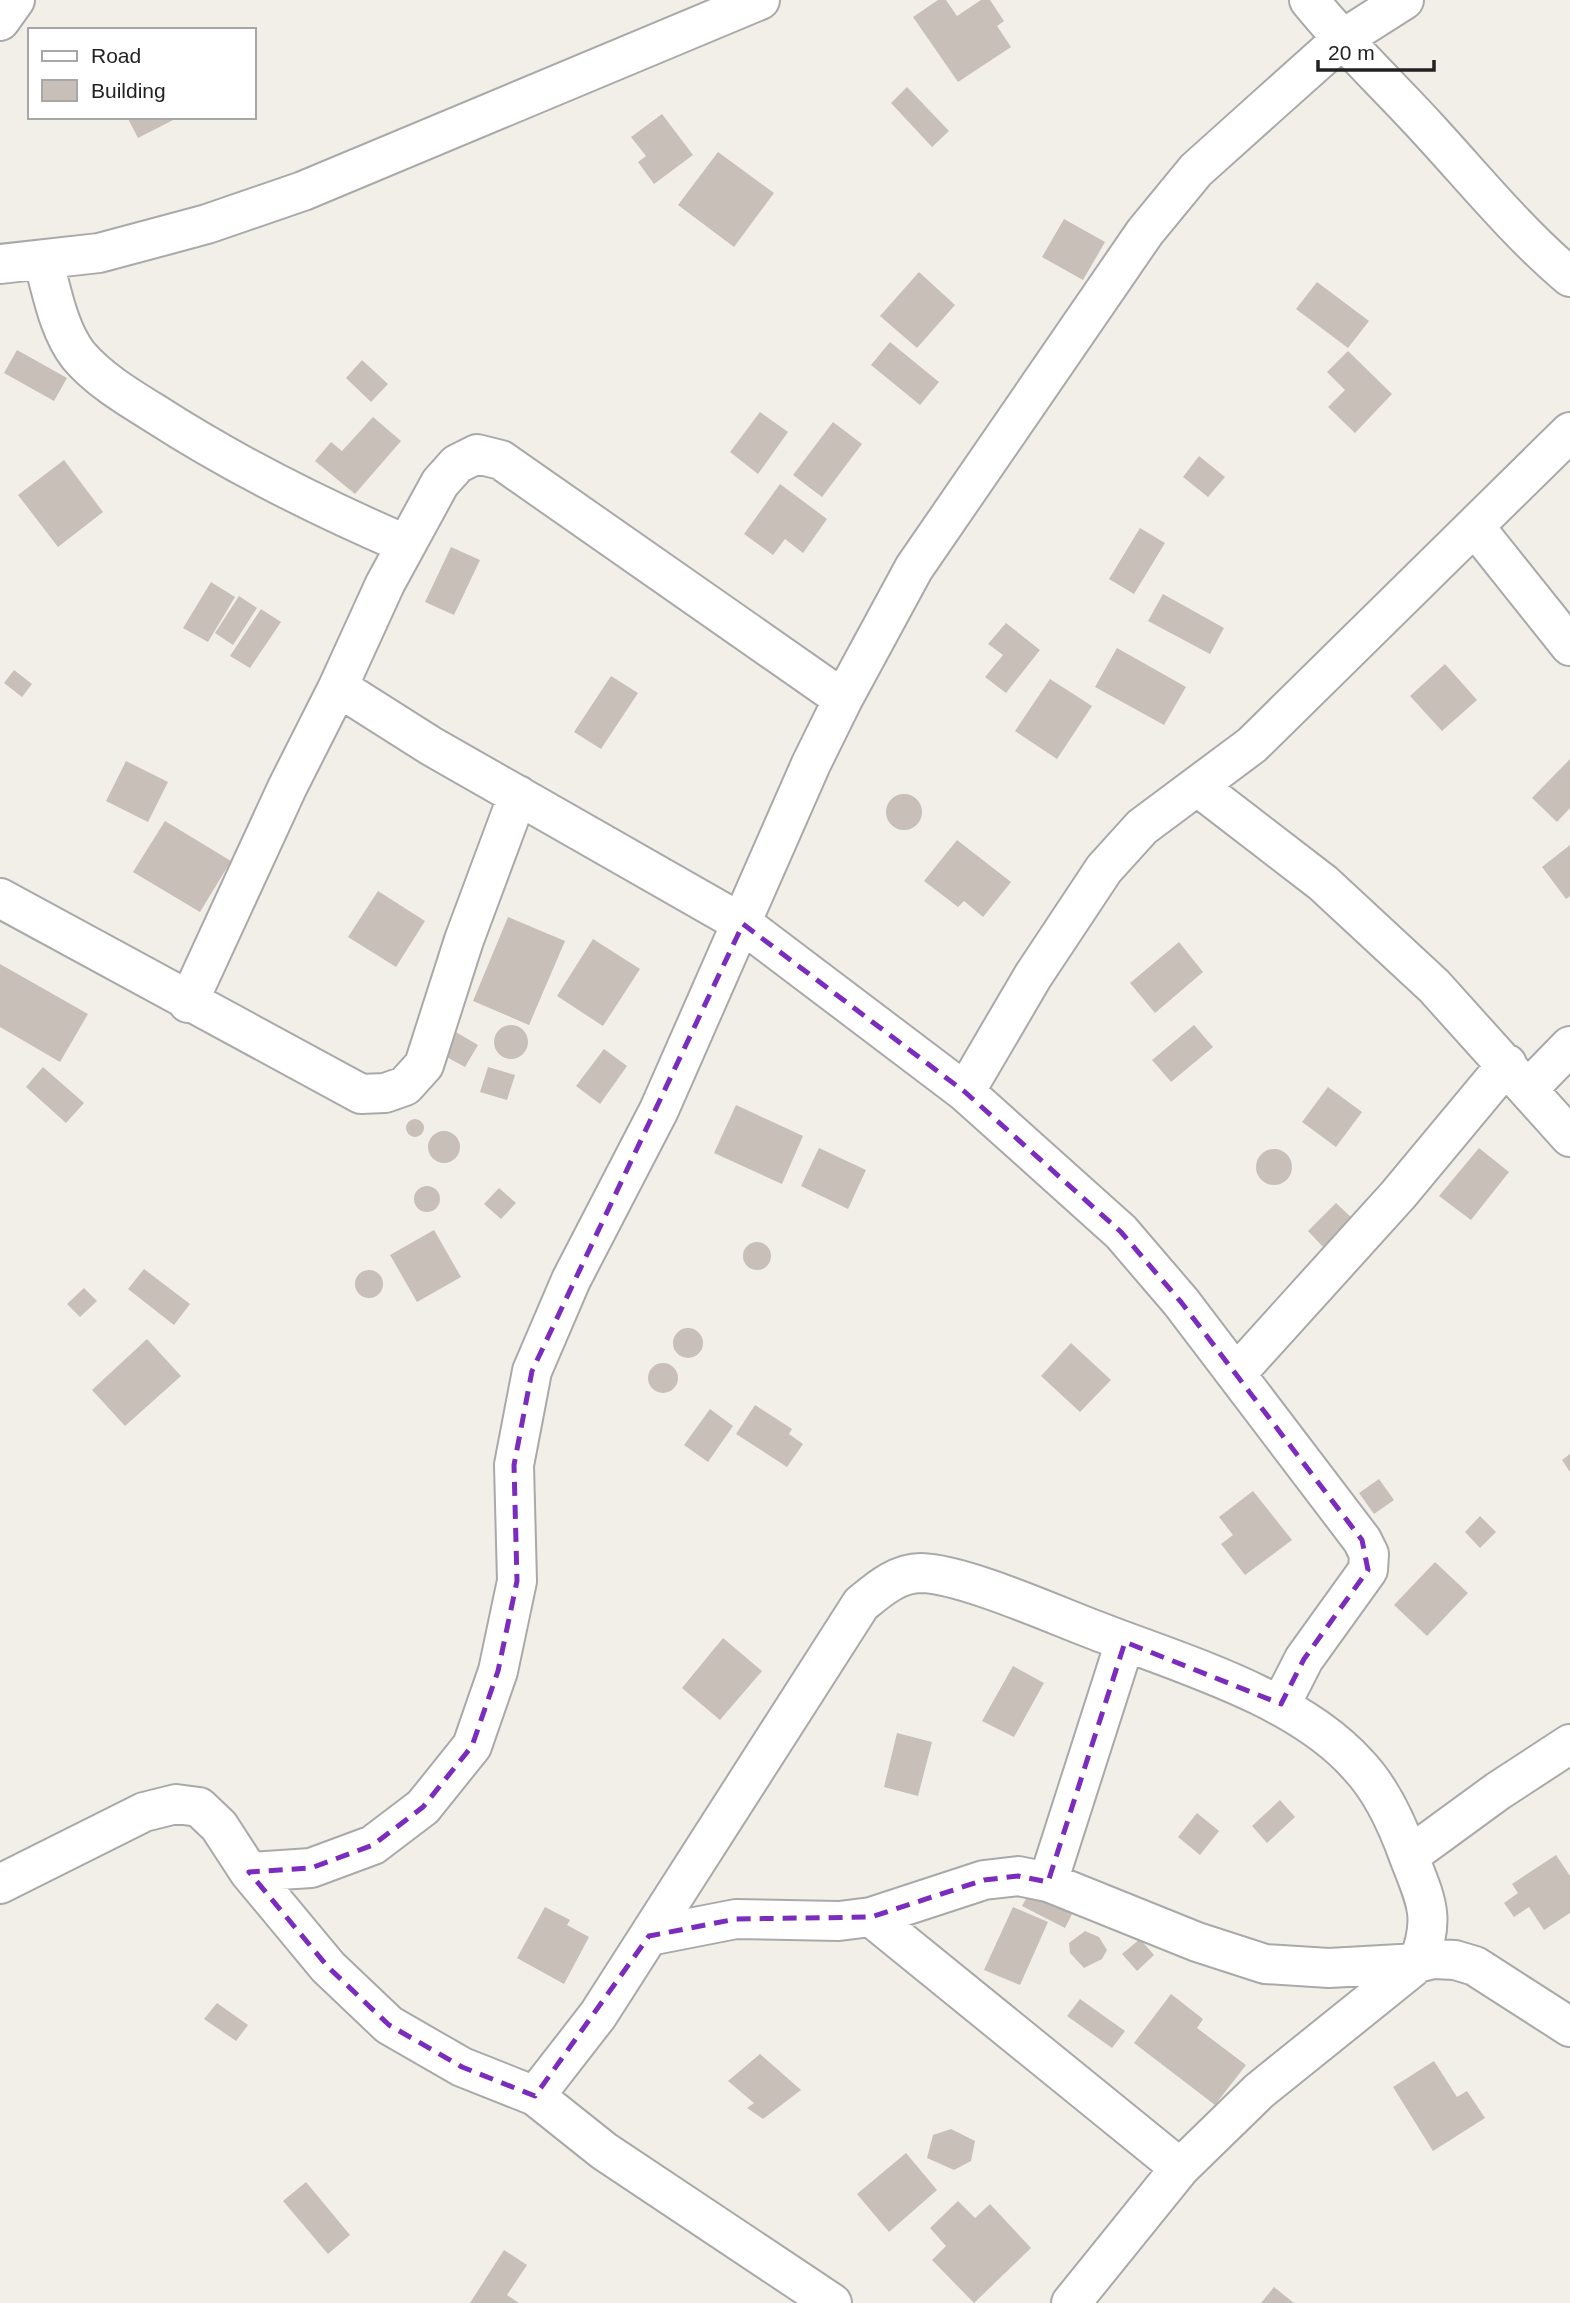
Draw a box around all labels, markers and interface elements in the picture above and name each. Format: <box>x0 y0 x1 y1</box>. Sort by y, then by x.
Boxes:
legend <box>28 28 256 119</box>
scale bar <box>1318 28 1434 72</box>
text: 20 m <box>1328 41 1375 64</box>
text: Road <box>91 44 141 67</box>
text: Building <box>91 79 166 102</box>

